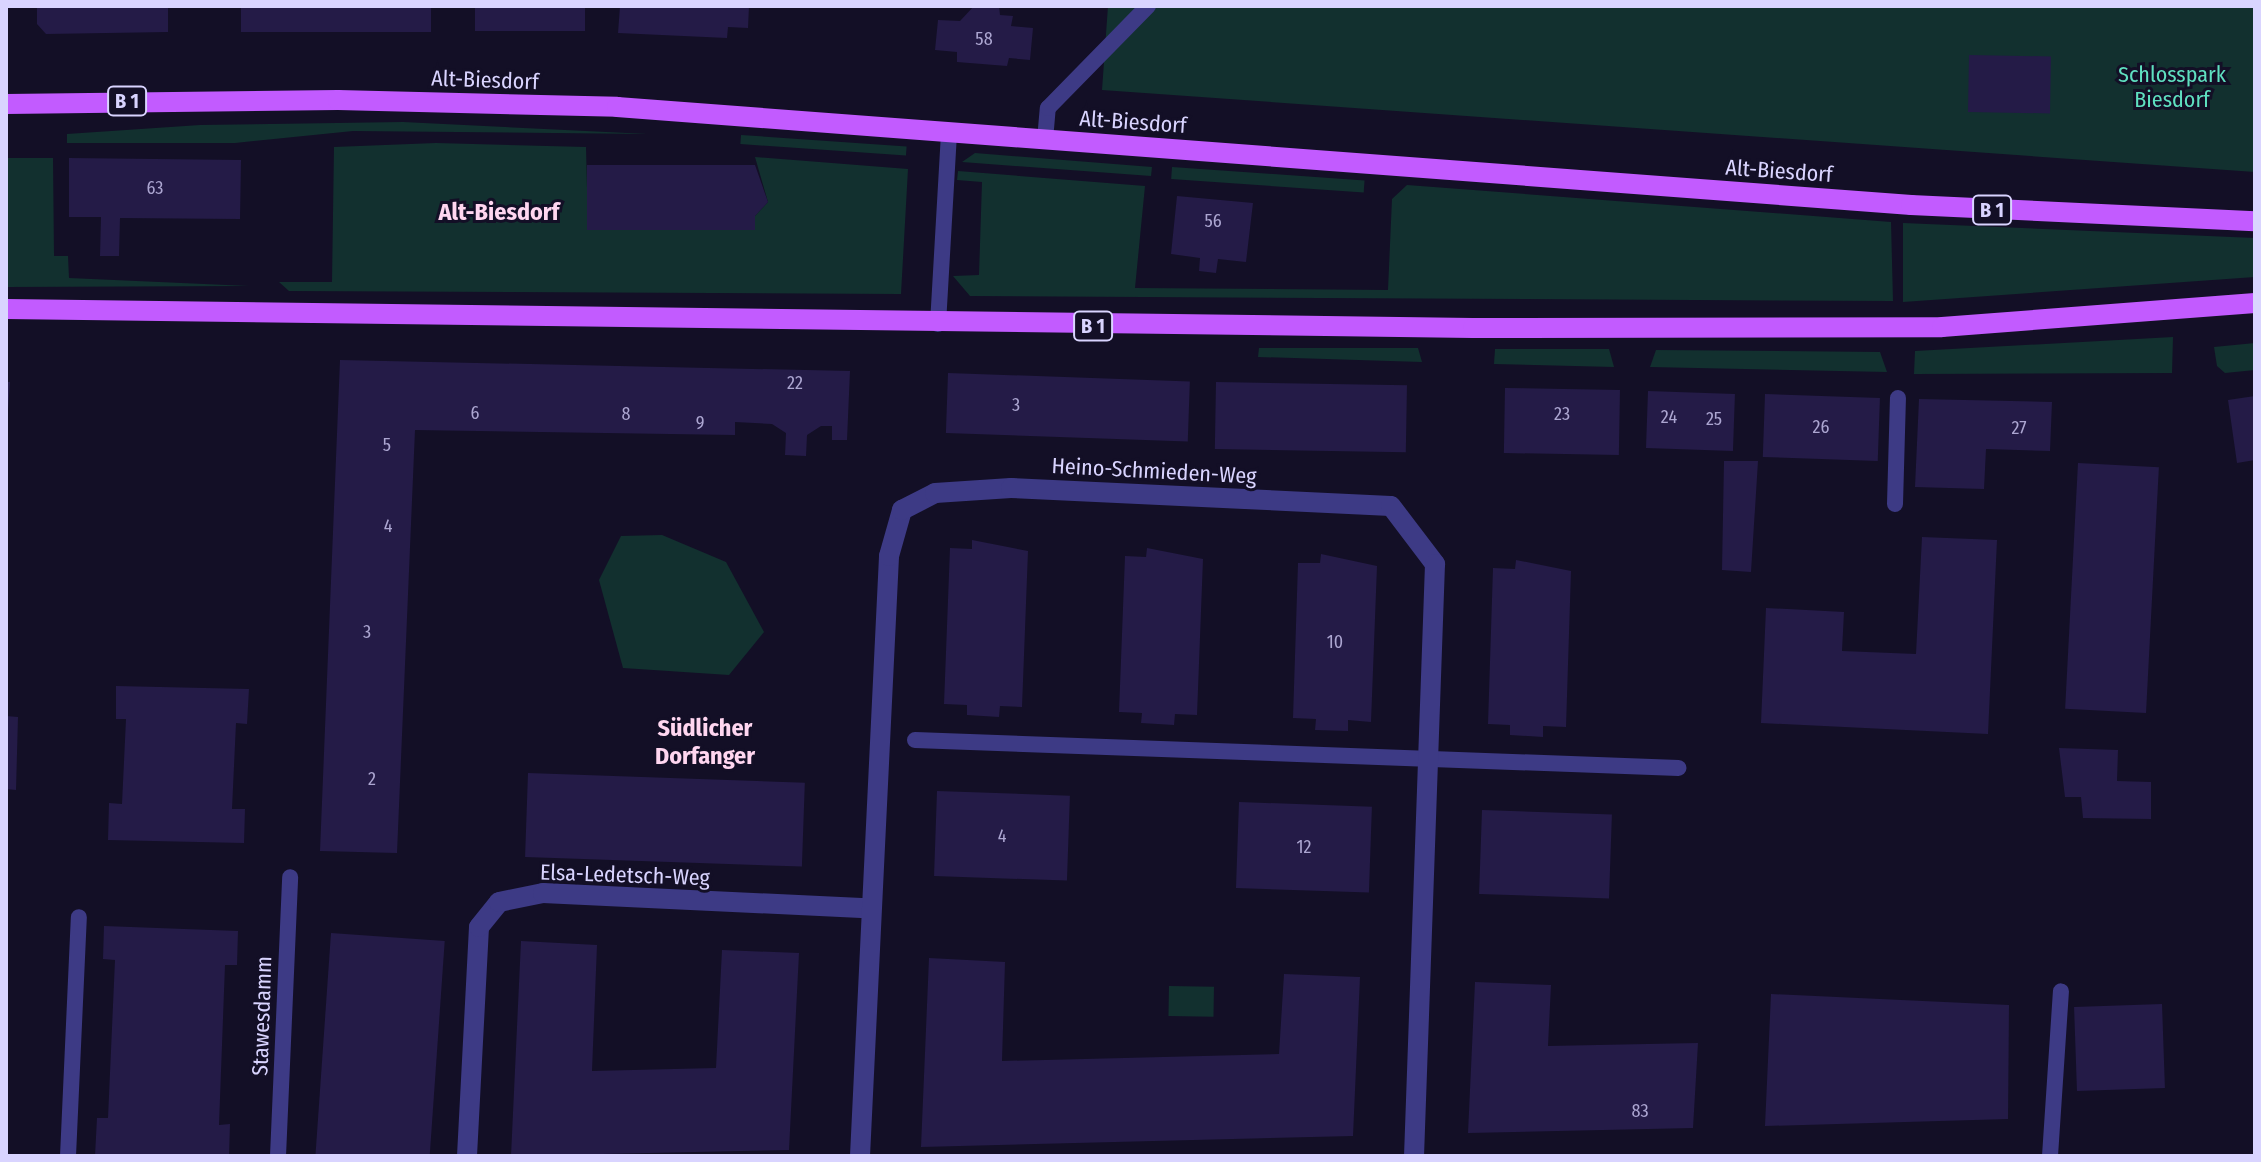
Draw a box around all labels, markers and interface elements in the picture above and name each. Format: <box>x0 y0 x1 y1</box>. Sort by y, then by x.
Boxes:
house number: 58 <box>975 28 993 50</box>
park label: Schlosspark Biesdorf <box>2118 61 2226 112</box>
street label: Alt-Biesdorf <box>431 65 539 95</box>
road number: B 1 <box>107 85 147 117</box>
street label: Alt-Biesdorf <box>1078 105 1188 139</box>
street label: Alt-Biesdorf <box>1724 154 1834 188</box>
house number: 63 <box>147 177 163 199</box>
road number: B 1 <box>1972 194 2012 226</box>
district label: Alt-Biesdorf <box>439 199 559 227</box>
house number: 56 <box>1204 210 1222 232</box>
road number: B 1 <box>1073 310 1113 342</box>
house number: 22 <box>787 372 803 394</box>
house number: 3 <box>1012 394 1020 416</box>
house number: 6 <box>471 402 479 424</box>
house number: 8 <box>622 403 630 425</box>
house number: 23 <box>1554 403 1570 425</box>
house number: 24 <box>1661 406 1677 428</box>
house number: 25 <box>1706 408 1722 430</box>
house number: 9 <box>696 412 704 434</box>
house number: 26 <box>1813 416 1829 438</box>
house number: 27 <box>2011 417 2027 439</box>
house number: 5 <box>383 434 391 456</box>
street label: Heino-Schmieden-Weg <box>1051 452 1257 490</box>
house number: 4 <box>384 515 392 537</box>
house number: 3 <box>363 621 371 643</box>
house number: 10 <box>1327 631 1343 653</box>
district label: Südlicher Dorfanger <box>655 715 755 771</box>
house number: 2 <box>368 768 376 790</box>
house number: 4 <box>998 825 1006 847</box>
house number: 12 <box>1297 836 1311 858</box>
street label: Elsa-Ledetsch-Weg <box>540 859 710 891</box>
street label: Stawesdamm <box>247 956 277 1076</box>
house number: 83 <box>1631 1100 1649 1122</box>

